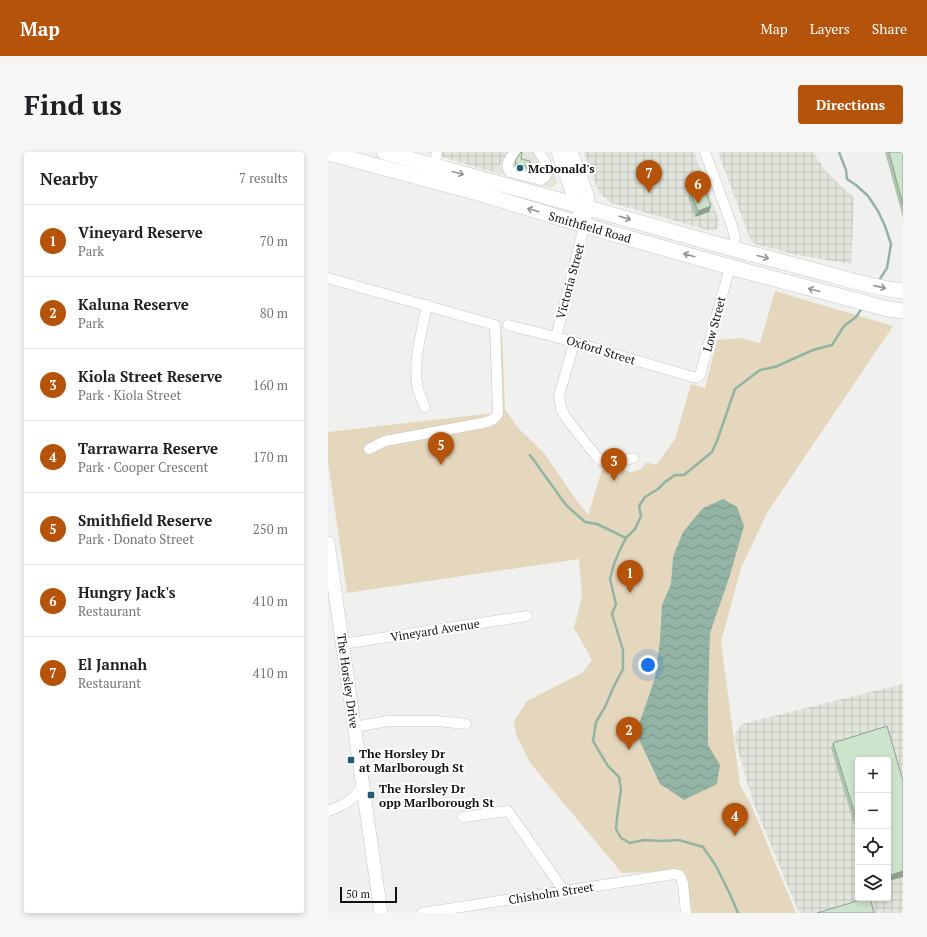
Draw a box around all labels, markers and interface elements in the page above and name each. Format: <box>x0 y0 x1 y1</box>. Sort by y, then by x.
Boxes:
text: Map <box>20 16 60 41</box>
text: Map <box>761 19 788 38</box>
text: Layers <box>810 19 850 38</box>
text: Share <box>872 19 907 38</box>
button: Directions <box>798 85 903 124</box>
text: Find us <box>24 86 122 123</box>
pin: 7 <box>636 160 662 193</box>
place label: McDonald's <box>528 161 595 176</box>
marker: McDonald's <box>515 163 525 173</box>
text: Nearby <box>40 167 98 190</box>
text: 7 results <box>239 169 288 187</box>
one-way arrow <box>451 169 464 177</box>
pin: 6 <box>685 171 711 204</box>
one-way arrow <box>527 206 540 213</box>
street label: Smithfield Road <box>547 208 633 246</box>
one-way arrow <box>618 215 631 222</box>
text: Vineyard Reserve <box>78 222 203 242</box>
text: 1 <box>49 232 57 250</box>
text: 70 m <box>260 232 288 250</box>
street label: Victoria Street <box>553 241 587 320</box>
text: Park <box>78 242 104 260</box>
one-way arrow <box>683 251 696 258</box>
one-way arrow <box>756 253 769 261</box>
one-way arrow <box>873 284 886 291</box>
one-way arrow <box>808 286 821 293</box>
text: Kaluna Reserve <box>78 294 189 314</box>
street label: Low Street <box>699 294 729 353</box>
text: 2 <box>49 304 57 322</box>
text: 80 m <box>260 304 288 322</box>
text: Park <box>78 314 104 332</box>
street label: Oxford Street <box>565 332 638 368</box>
text: Kiola Street Reserve <box>78 366 222 386</box>
text: 3 <box>49 376 57 394</box>
text: 160 m <box>253 376 288 394</box>
text: Park · Kiola Street <box>78 386 181 404</box>
pin: 5 <box>428 432 454 465</box>
text: Tarrawarra Reserve <box>78 438 218 458</box>
text: 4 <box>49 448 57 466</box>
text: 170 m <box>253 448 288 466</box>
pin: 3 <box>601 448 627 481</box>
text: Park · Cooper Crescent <box>78 458 208 476</box>
text: Smithfield Reserve <box>78 510 212 530</box>
text: 5 <box>49 520 57 538</box>
text: 250 m <box>253 520 288 538</box>
text: Park · Donato Street <box>78 530 194 548</box>
pin: 1 <box>617 560 643 593</box>
text: Hungry Jack's <box>78 582 176 602</box>
text: 6 <box>49 592 57 610</box>
text: 410 m <box>253 592 288 610</box>
text: Restaurant <box>78 602 141 620</box>
street label: Vineyard Avenue <box>389 616 481 644</box>
street label: The Horsley Drive <box>334 633 362 729</box>
text: El Jannah <box>78 654 147 674</box>
your location <box>638 655 658 675</box>
text: 7 <box>49 664 57 682</box>
text: 410 m <box>253 664 288 682</box>
text: Restaurant <box>78 674 141 692</box>
pin: 2 <box>616 717 642 750</box>
place label: The Horsley Dr at Marlborough St <box>359 746 464 775</box>
marker: The Horsley Dr at Marlborough St <box>346 755 356 765</box>
map controls <box>855 757 891 901</box>
button: + <box>855 757 891 793</box>
place label: The Horsley Dr opp Marlborough St <box>379 781 494 810</box>
marker: The Horsley Dr opp Marlborough St <box>366 790 376 800</box>
button: − <box>855 793 891 829</box>
pin: 4 <box>722 803 748 836</box>
button: locate <box>855 829 891 865</box>
button: layers <box>855 865 891 901</box>
street label: Chisholm Street <box>507 879 595 907</box>
scale bar <box>340 885 397 904</box>
text: 50 m <box>346 887 370 901</box>

